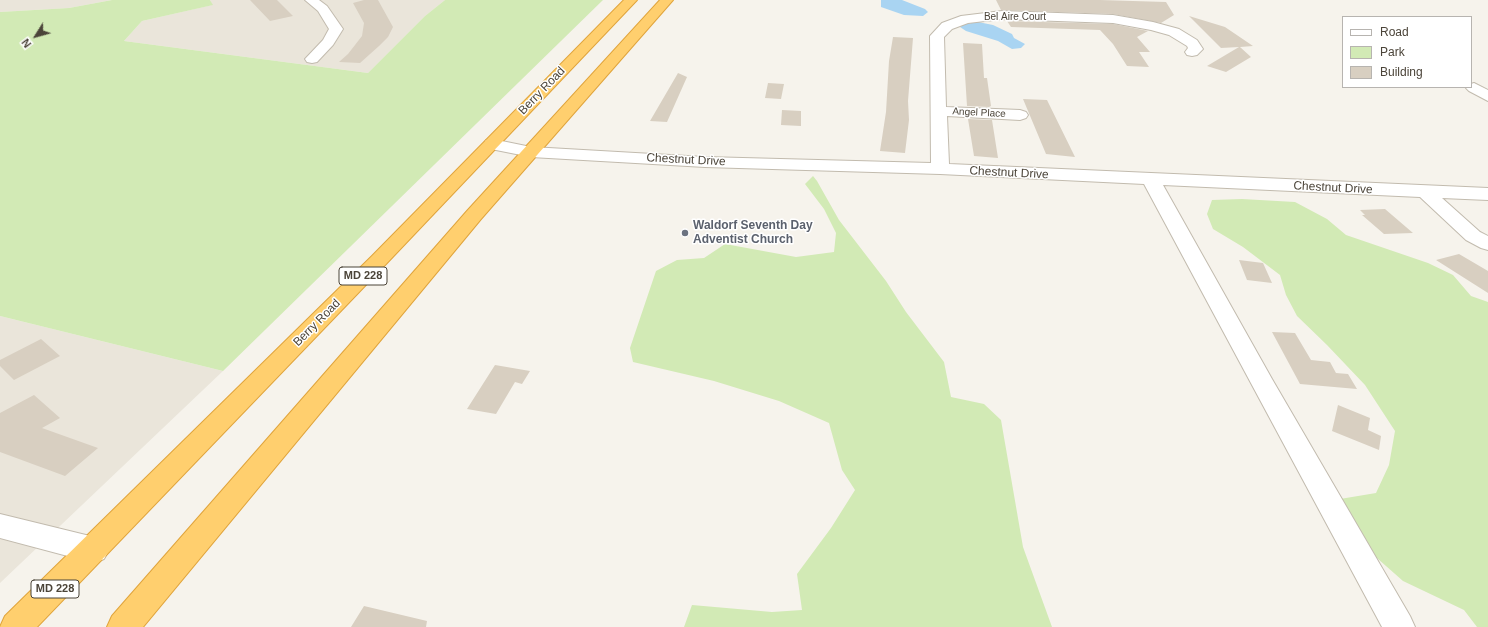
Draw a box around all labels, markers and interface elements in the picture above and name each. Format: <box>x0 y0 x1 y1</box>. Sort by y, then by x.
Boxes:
street label: Bel Aire Court <box>984 11 1046 23</box>
north arrow <box>16 16 56 56</box>
legend <box>1342 16 1472 88</box>
text: Road <box>1380 25 1409 39</box>
text: N <box>19 36 34 50</box>
text: Park <box>1380 45 1405 59</box>
street label: Berry Road <box>516 64 568 118</box>
text: Building <box>1380 65 1423 79</box>
street label: Angel Place <box>952 106 1006 120</box>
street label: Chestnut Drive <box>646 151 726 169</box>
street label: Chestnut Drive <box>969 164 1049 182</box>
street label: Chestnut Drive <box>1293 179 1373 197</box>
place label: Waldorf Seventh Day Adventist Church <box>693 219 813 247</box>
marker: Waldorf Seventh Day Adventist Church <box>680 228 690 238</box>
road number: MD 228 <box>339 267 387 285</box>
street label: Berry Road <box>290 296 344 350</box>
road number: MD 228 <box>31 580 79 598</box>

